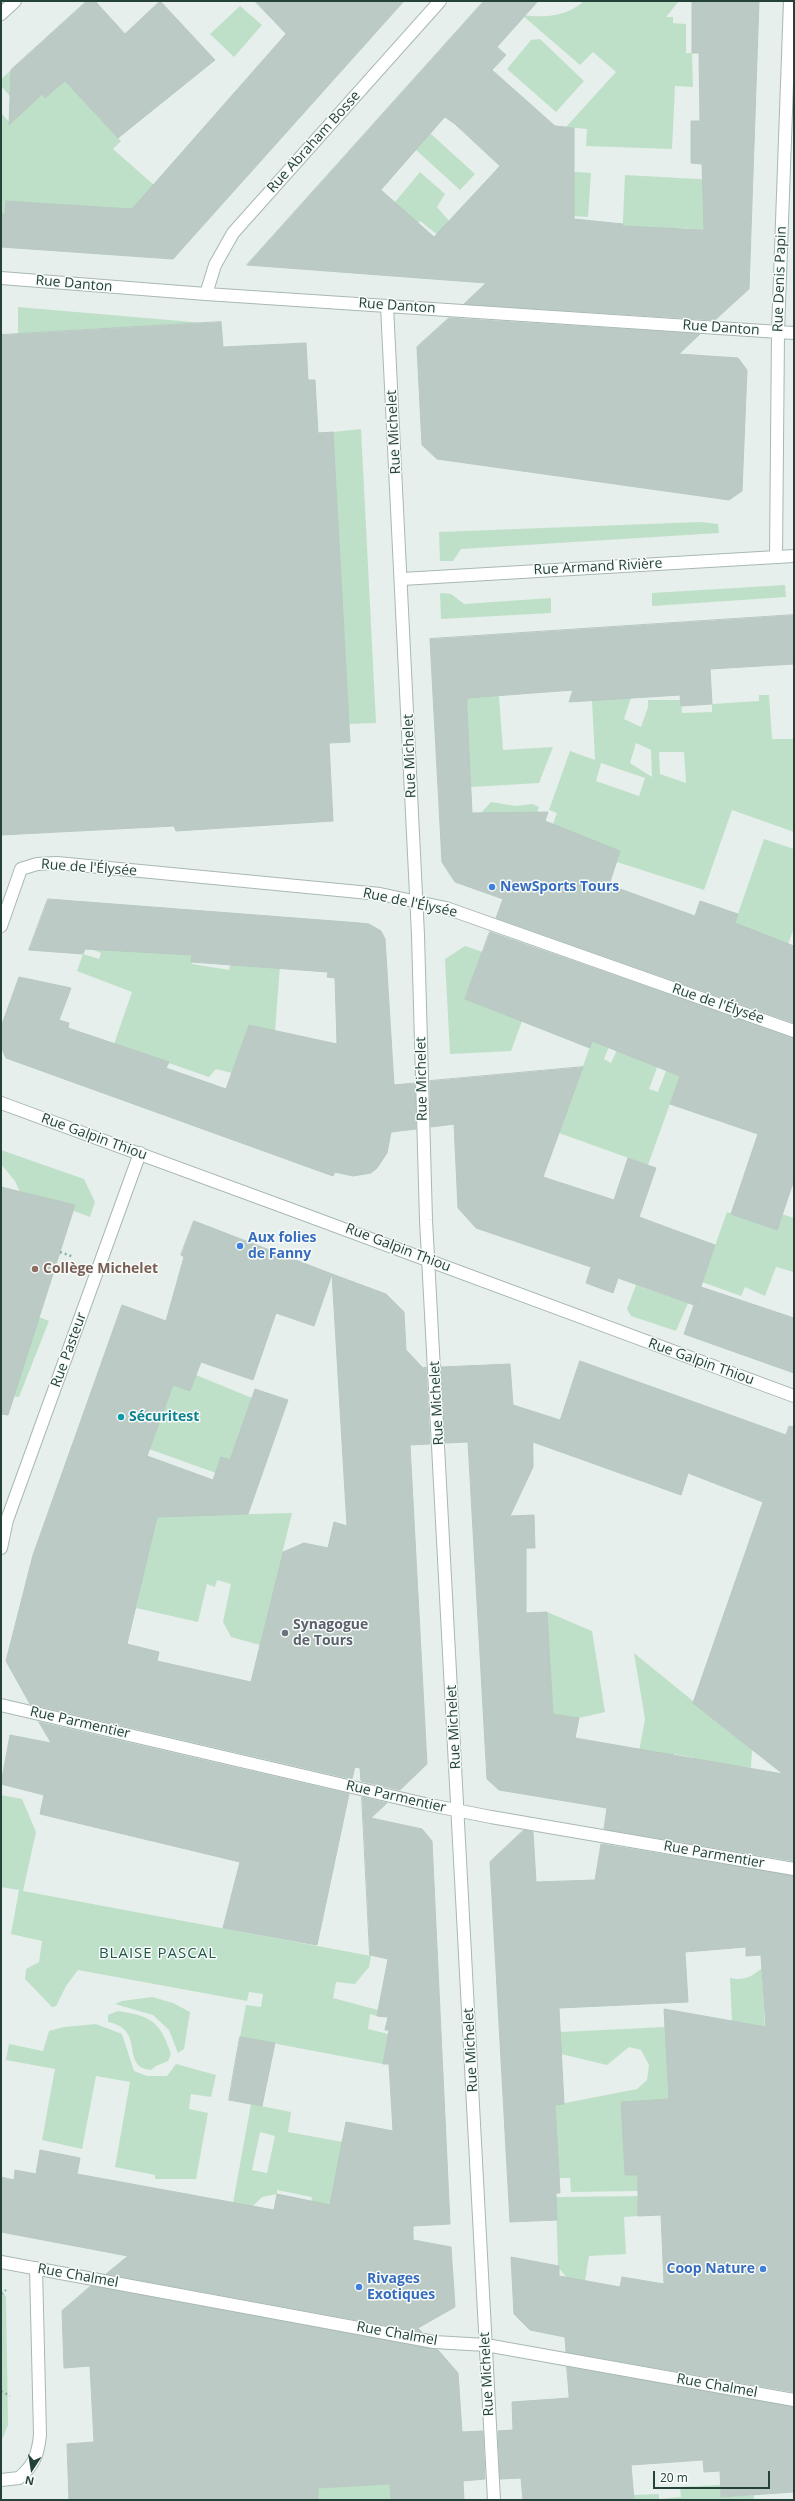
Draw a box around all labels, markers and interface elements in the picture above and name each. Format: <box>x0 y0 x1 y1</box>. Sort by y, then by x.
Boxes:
street label: Rue Abraham Bosse <box>264 88 364 196</box>
street label: Rue Denis Papin <box>770 226 790 332</box>
street label: Rue Danton <box>35 272 113 296</box>
street label: Rue Danton <box>358 295 436 317</box>
street label: Rue Danton <box>682 317 760 339</box>
street label: Rue Michelet <box>383 389 405 475</box>
street label: Rue Armand Rivière <box>533 555 663 579</box>
street label: Rue Michelet <box>400 714 420 798</box>
street label: Rue de l'Élysée <box>40 856 138 880</box>
place label: NewSports Tours <box>500 879 619 895</box>
marker: NewSports Tours <box>487 882 497 892</box>
street label: Rue de l'Élysée <box>361 885 459 921</box>
street label: Rue de l'Élysée <box>670 980 766 1028</box>
street label: Rue Michelet <box>413 1037 431 1121</box>
street label: Rue Galpin Thiou <box>39 1110 149 1164</box>
street label: Rue Galpin Thiou <box>343 1220 453 1276</box>
place label: Aux folies de Fanny <box>248 1230 316 1262</box>
marker: Aux folies de Fanny <box>235 1241 245 1251</box>
place label: Collège Michelet <box>43 1261 158 1277</box>
marker: Collège Michelet <box>30 1264 40 1274</box>
street label: Rue Pasteur <box>48 1310 90 1390</box>
street label: Rue Galpin Thiou <box>646 1335 756 1389</box>
street label: Rue Michelet <box>426 1360 448 1446</box>
place label: Sécuritest <box>129 1409 199 1425</box>
marker: Sécuritest <box>116 1412 126 1422</box>
place label: Synagogue de Tours <box>293 1617 368 1650</box>
marker: Synagogue de Tours <box>280 1628 290 1638</box>
street label: Rue Michelet <box>443 1684 465 1770</box>
street label: Rue Parmentier <box>28 1703 132 1743</box>
street label: Rue Parmentier <box>344 1777 448 1817</box>
street label: Rue Parmentier <box>662 1838 766 1872</box>
district label: BLAISE PASCAL <box>99 1945 217 1963</box>
street label: Rue Michelet <box>460 2007 482 2093</box>
street label: Rue Chalmel <box>36 2261 120 2291</box>
place label: Coop Nature <box>667 2261 755 2277</box>
marker: Coop Nature <box>758 2264 768 2274</box>
place label: Rivages Exotiques <box>367 2271 435 2304</box>
marker: Rivages Exotiques <box>354 2282 364 2292</box>
street label: Rue Chalmel <box>355 2319 439 2349</box>
street label: Rue Michelet <box>476 2331 498 2417</box>
street label: Rue Chalmel <box>675 2371 759 2401</box>
north arrow <box>12 2449 52 2489</box>
scale bar <box>655 2463 772 2489</box>
text: 20 m <box>660 2469 688 2486</box>
text: N <box>23 2473 35 2489</box>

